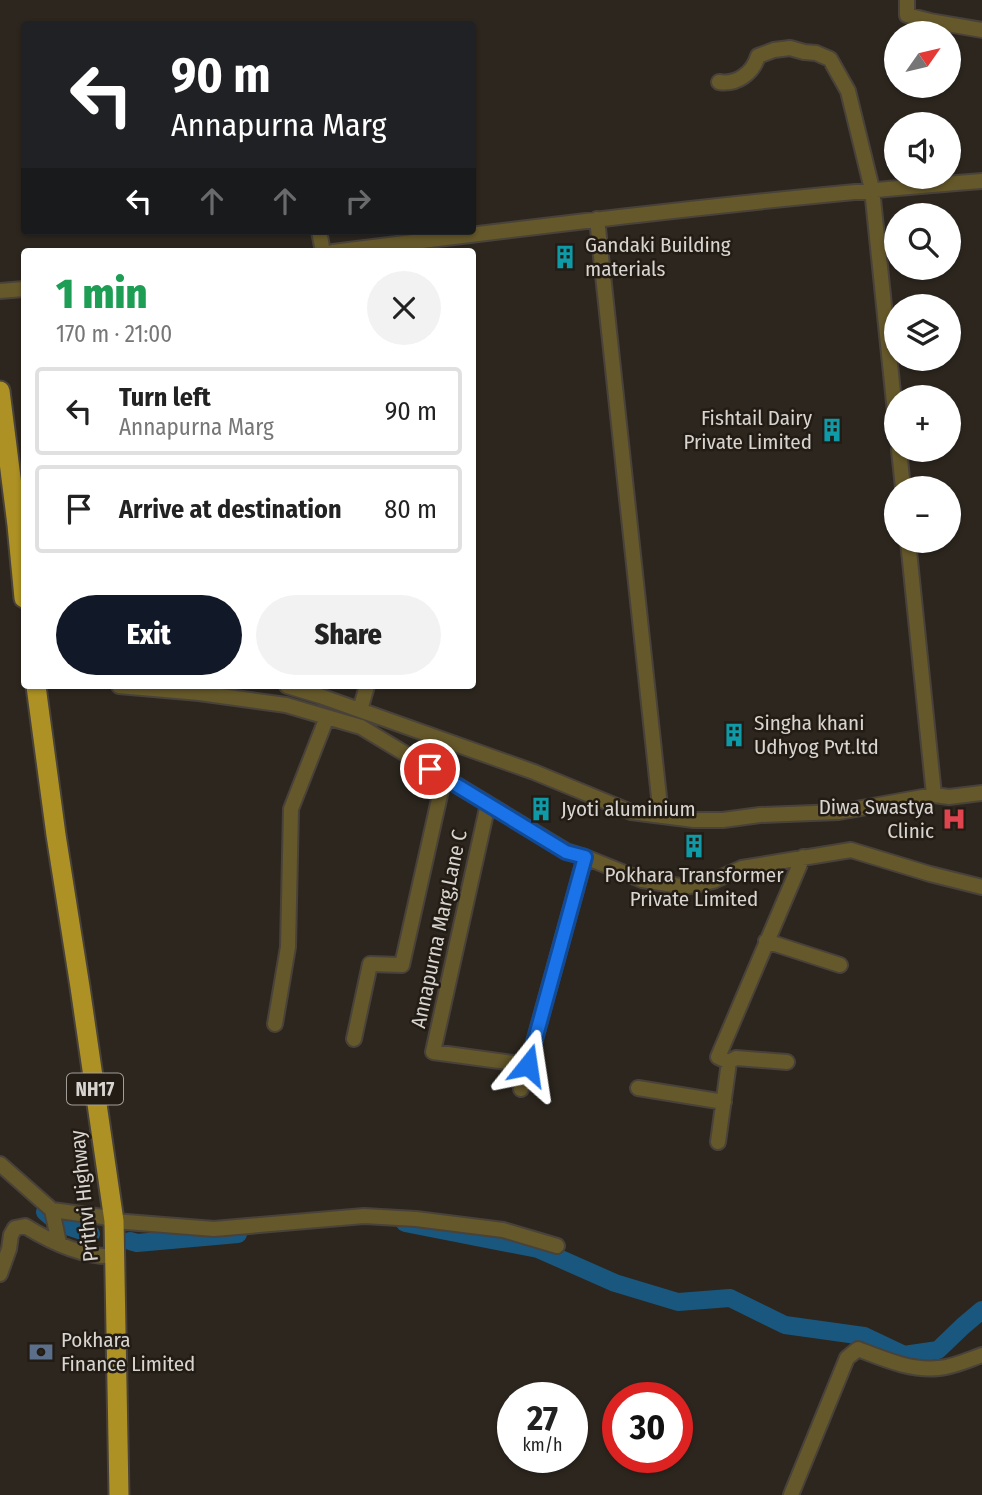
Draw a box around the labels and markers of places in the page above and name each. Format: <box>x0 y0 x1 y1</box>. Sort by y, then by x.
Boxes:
place label: Gandaki Building materials <box>585 232 731 282</box>
building icon: Gandaki Building materials <box>551 243 579 271</box>
place label: Fishtail Dairy Private Limited <box>683 405 813 455</box>
building icon: Fishtail Dairy Private Limited <box>818 416 846 444</box>
place label: Singha khani Udhyog Pvt.ltd <box>754 710 879 760</box>
building icon: Singha khani Udhyog Pvt.ltd <box>720 721 748 749</box>
pin <box>400 739 460 799</box>
place label: Diwa Swastya Clinic <box>819 794 934 844</box>
building icon: Jyoti aluminium <box>527 795 555 823</box>
place label: Jyoti aluminium <box>561 796 696 822</box>
hospital icon: Diwa Swastya Clinic <box>940 805 968 833</box>
building icon: Pokhara Transformer Private Limited <box>680 832 708 860</box>
place label: Pokhara Transformer Private Limited <box>605 862 784 912</box>
place label: Pokhara Finance Limited <box>61 1327 195 1377</box>
bank icon: Pokhara Finance Limited <box>27 1338 55 1366</box>

